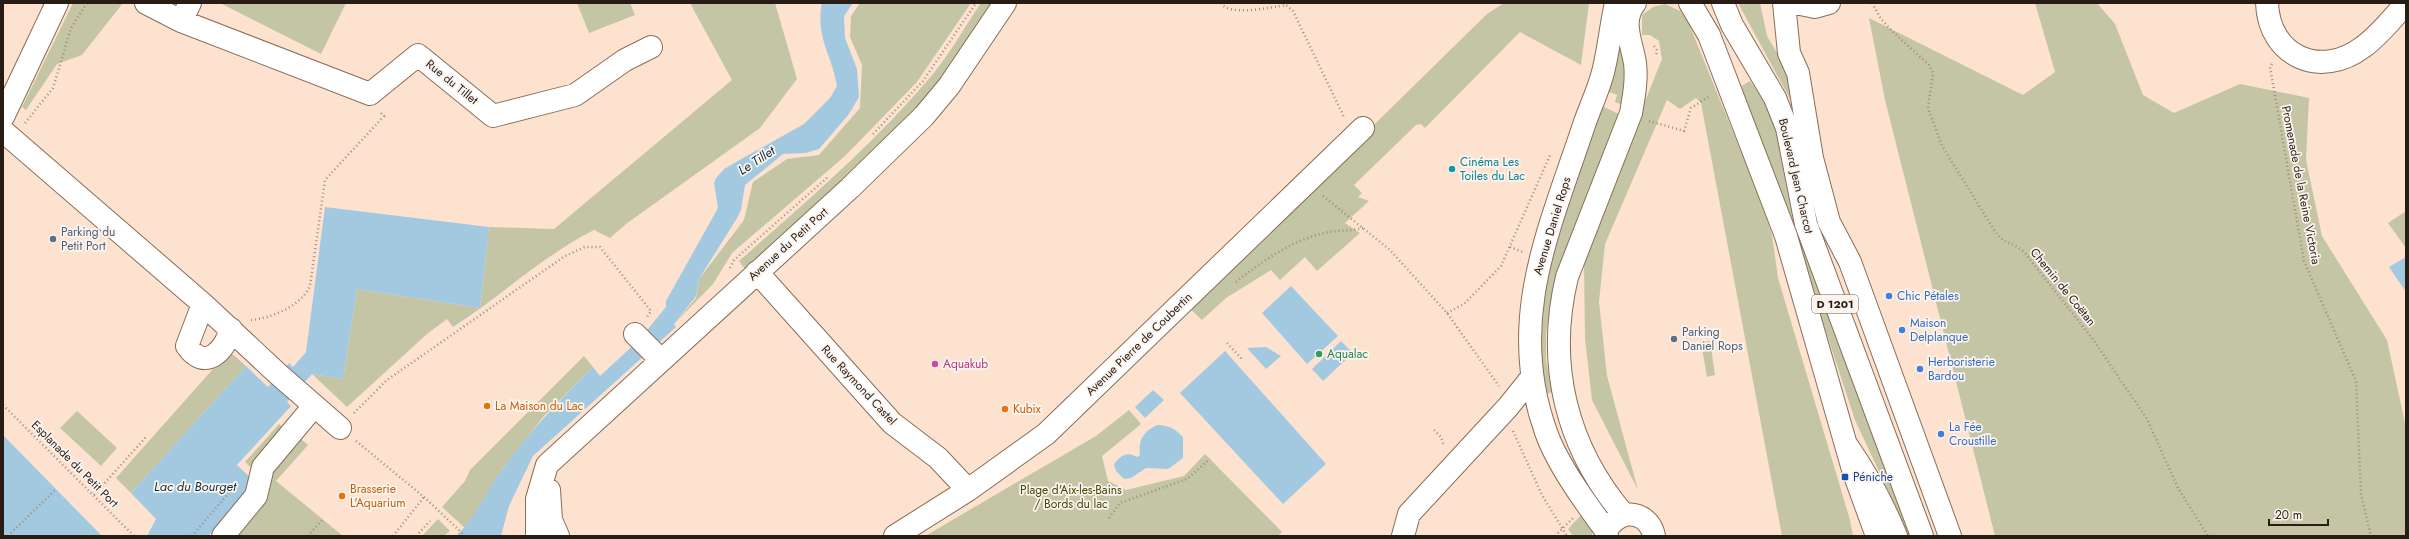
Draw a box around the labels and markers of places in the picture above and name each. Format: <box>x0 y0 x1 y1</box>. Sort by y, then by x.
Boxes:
place label: Cinéma Les Toiles du Lac <box>1460 153 1525 185</box>
marker: Cinéma Les Toiles du Lac <box>1447 164 1457 174</box>
place label: Parking du Petit Port <box>61 223 115 255</box>
marker: Parking du Petit Port <box>48 234 58 244</box>
place label: Chic Pétales <box>1897 287 1959 305</box>
marker: Chic Pétales <box>1884 291 1894 301</box>
place label: Maison Delplanque <box>1910 314 1968 346</box>
place label: Parking Daniel Rops <box>1682 323 1743 355</box>
marker: Maison Delplanque <box>1897 325 1907 335</box>
marker: Parking Daniel Rops <box>1669 334 1679 344</box>
place label: Aqualac <box>1327 345 1368 363</box>
marker: Aqualac <box>1314 349 1324 359</box>
place label: Herboristerie Bardou <box>1928 353 1995 385</box>
place label: Aquakub <box>943 355 988 373</box>
marker: Aquakub <box>930 359 940 369</box>
marker: Herboristerie Bardou <box>1915 364 1925 374</box>
place label: La Maison du Lac <box>495 397 584 415</box>
place label: Kubix <box>1013 400 1042 418</box>
marker: La Maison du Lac <box>482 401 492 411</box>
marker: Kubix <box>1000 404 1010 414</box>
place label: La Fée Croustille <box>1949 418 1997 450</box>
marker: La Fée Croustille <box>1936 429 1946 439</box>
place label: Péniche <box>1853 468 1893 486</box>
marker: Péniche <box>1840 472 1850 482</box>
place label: Brasserie L'Aquarium <box>350 480 406 512</box>
marker: Brasserie L'Aquarium <box>337 491 347 501</box>

